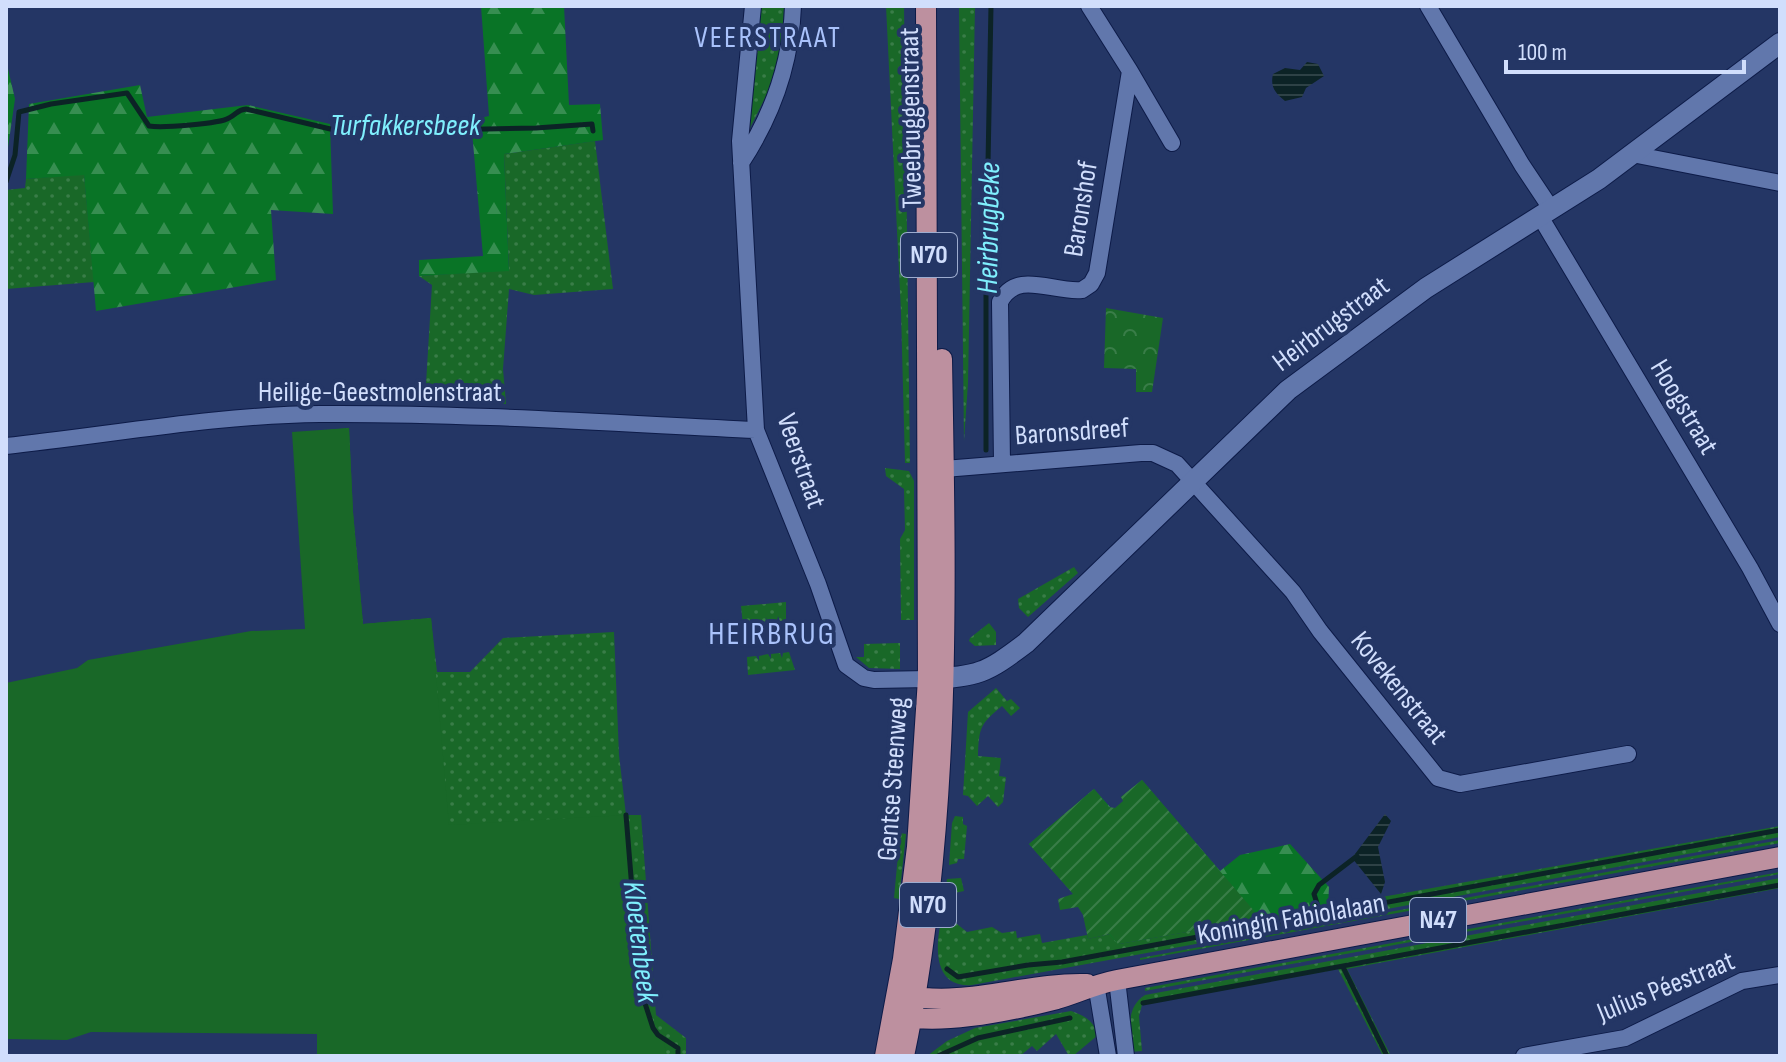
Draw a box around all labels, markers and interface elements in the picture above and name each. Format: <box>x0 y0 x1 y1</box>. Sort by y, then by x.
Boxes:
district label: VEERSTRAAT <box>694 20 842 56</box>
scale bar <box>1506 24 1744 74</box>
street label: Tweebruggenstraat <box>893 27 929 209</box>
text: 100 m <box>1518 38 1567 67</box>
water label: Turfakkersbeek <box>330 108 481 144</box>
street label: Baronshof <box>1057 158 1105 259</box>
water label: Heirbrugbeke <box>970 161 1008 294</box>
road number: N70 <box>901 233 957 277</box>
street label: Heirbrugstraat <box>1266 269 1396 379</box>
street label: Hoogstraat <box>1643 354 1725 460</box>
street label: Heilige-Geestmolenstraat <box>258 376 502 409</box>
street label: Veerstraat <box>769 409 833 513</box>
street label: Baronsdreef <box>1014 411 1131 452</box>
district label: HEIRBRUG <box>708 615 836 654</box>
street label: Kovekenstraat <box>1344 625 1454 751</box>
street label: Gentse Steenweg <box>871 696 915 862</box>
water label: Kloetenbeek <box>615 879 665 1006</box>
road number: N70 <box>900 883 956 927</box>
street label: Koningin Fabiolalaan <box>1195 886 1387 952</box>
road number: N47 <box>1410 898 1466 942</box>
street label: Julius Péestraat <box>1592 944 1740 1030</box>

